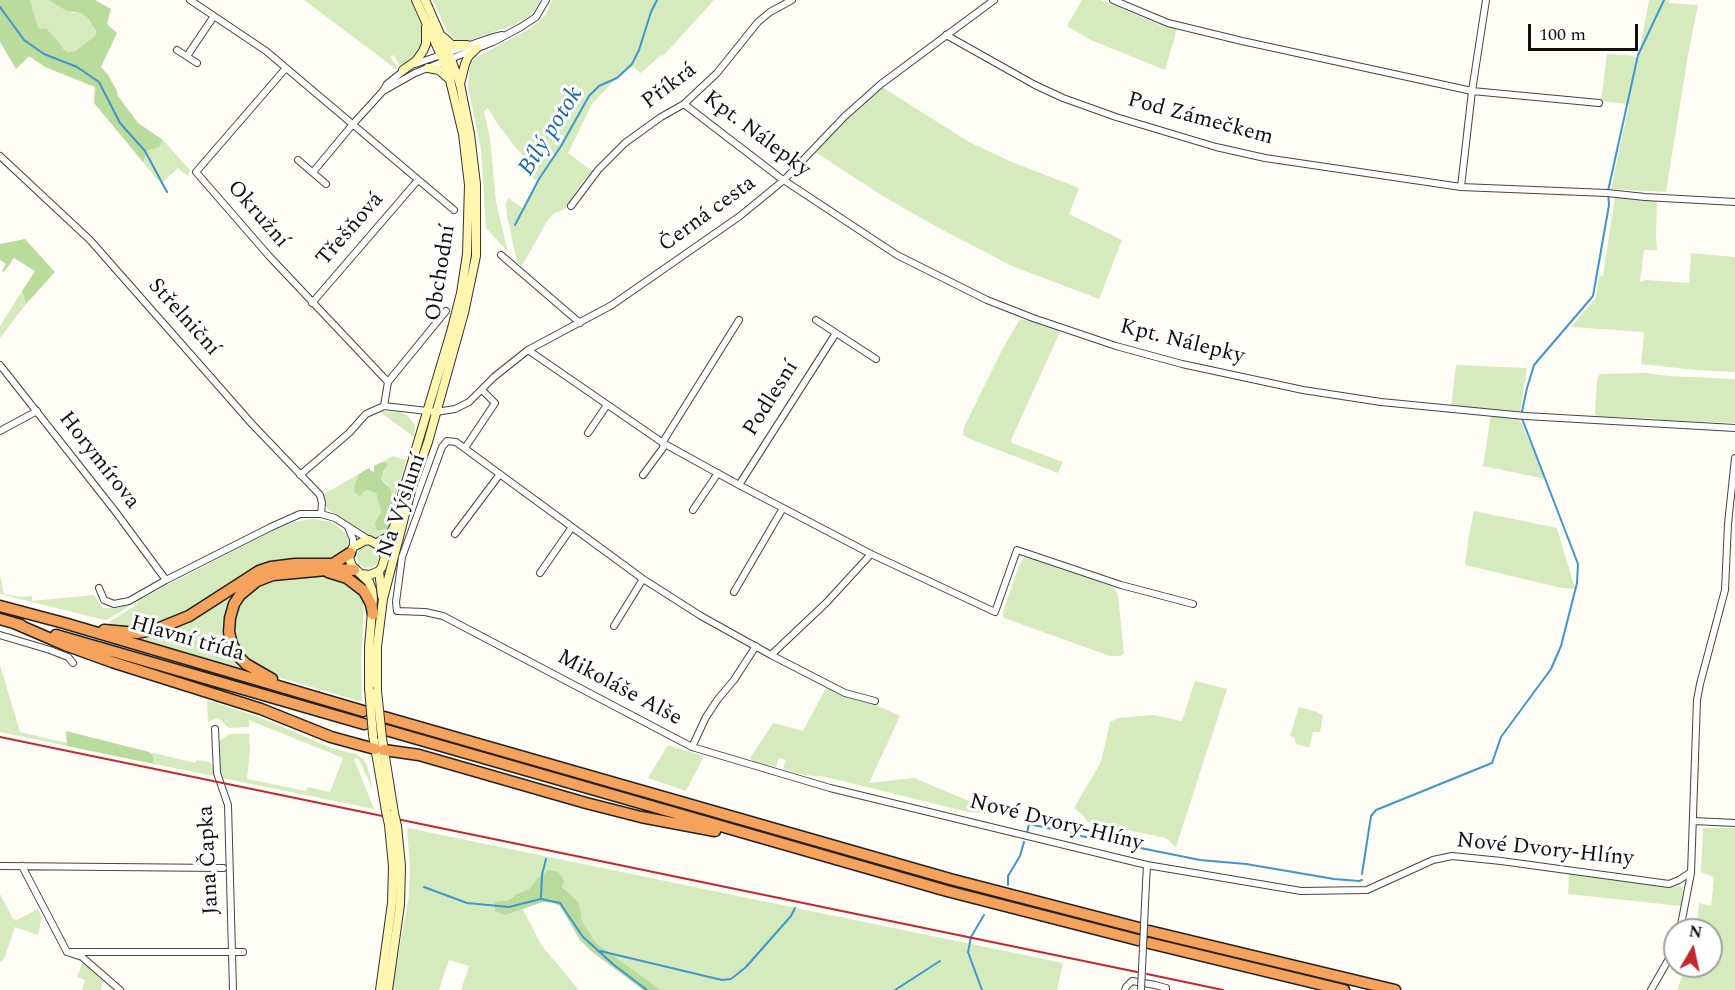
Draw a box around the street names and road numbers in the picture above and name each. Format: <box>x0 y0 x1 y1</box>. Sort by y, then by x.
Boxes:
street label: Příkrá <box>638 58 702 116</box>
street label: Kpt. Nálepky <box>697 86 815 184</box>
street label: Pod Zámečkem <box>1124 88 1276 152</box>
street label: Černá cesta <box>654 171 762 259</box>
street label: Okružní <box>220 176 294 254</box>
street label: Třešňová <box>312 188 390 272</box>
street label: Obchodní <box>421 223 463 323</box>
street label: Střelniční <box>141 274 225 362</box>
street label: Kpt. Nálepky <box>1117 315 1247 371</box>
street label: Podlesní <box>739 356 805 442</box>
street label: Horymírova <box>52 407 144 515</box>
street label: Na Výsluní <box>373 450 433 562</box>
street label: Hlavní třída <box>127 611 247 669</box>
street label: Mikoláše Alše <box>552 645 686 733</box>
street label: Nové Dvory-Hlíny <box>966 790 1146 858</box>
street label: Jana Čapka <box>194 805 226 915</box>
street label: Nové Dvory-Hlíny <box>1455 829 1635 873</box>

